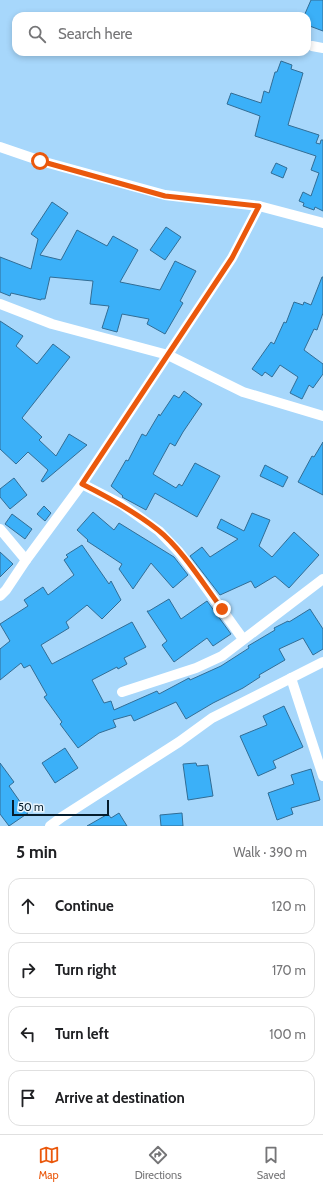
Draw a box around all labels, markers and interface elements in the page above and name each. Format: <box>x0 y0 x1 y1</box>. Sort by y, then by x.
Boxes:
search box <box>12 12 311 56</box>
icon: search <box>26 23 48 45</box>
text: Search here <box>58 25 133 43</box>
route start <box>31 152 49 170</box>
route end <box>213 600 231 618</box>
scale bar <box>12 798 109 817</box>
text: 50 m <box>18 800 44 814</box>
text: 5 min <box>16 842 57 862</box>
text: Walk · 390 m <box>233 844 307 860</box>
icon: ahead <box>17 895 39 917</box>
text: Continue <box>55 897 114 915</box>
text: 120 m <box>272 898 306 914</box>
icon: right <box>17 959 39 981</box>
text: Turn right <box>55 961 116 979</box>
text: 170 m <box>272 962 306 978</box>
icon: left <box>17 1023 39 1045</box>
text: Turn left <box>55 1025 109 1043</box>
text: 100 m <box>269 1026 306 1042</box>
icon: arrive <box>17 1087 39 1109</box>
text: Arrive at destination <box>55 1089 185 1107</box>
tab: Map <box>38 1144 60 1182</box>
tab: Directions <box>135 1144 182 1182</box>
tab: Saved <box>257 1144 285 1182</box>

